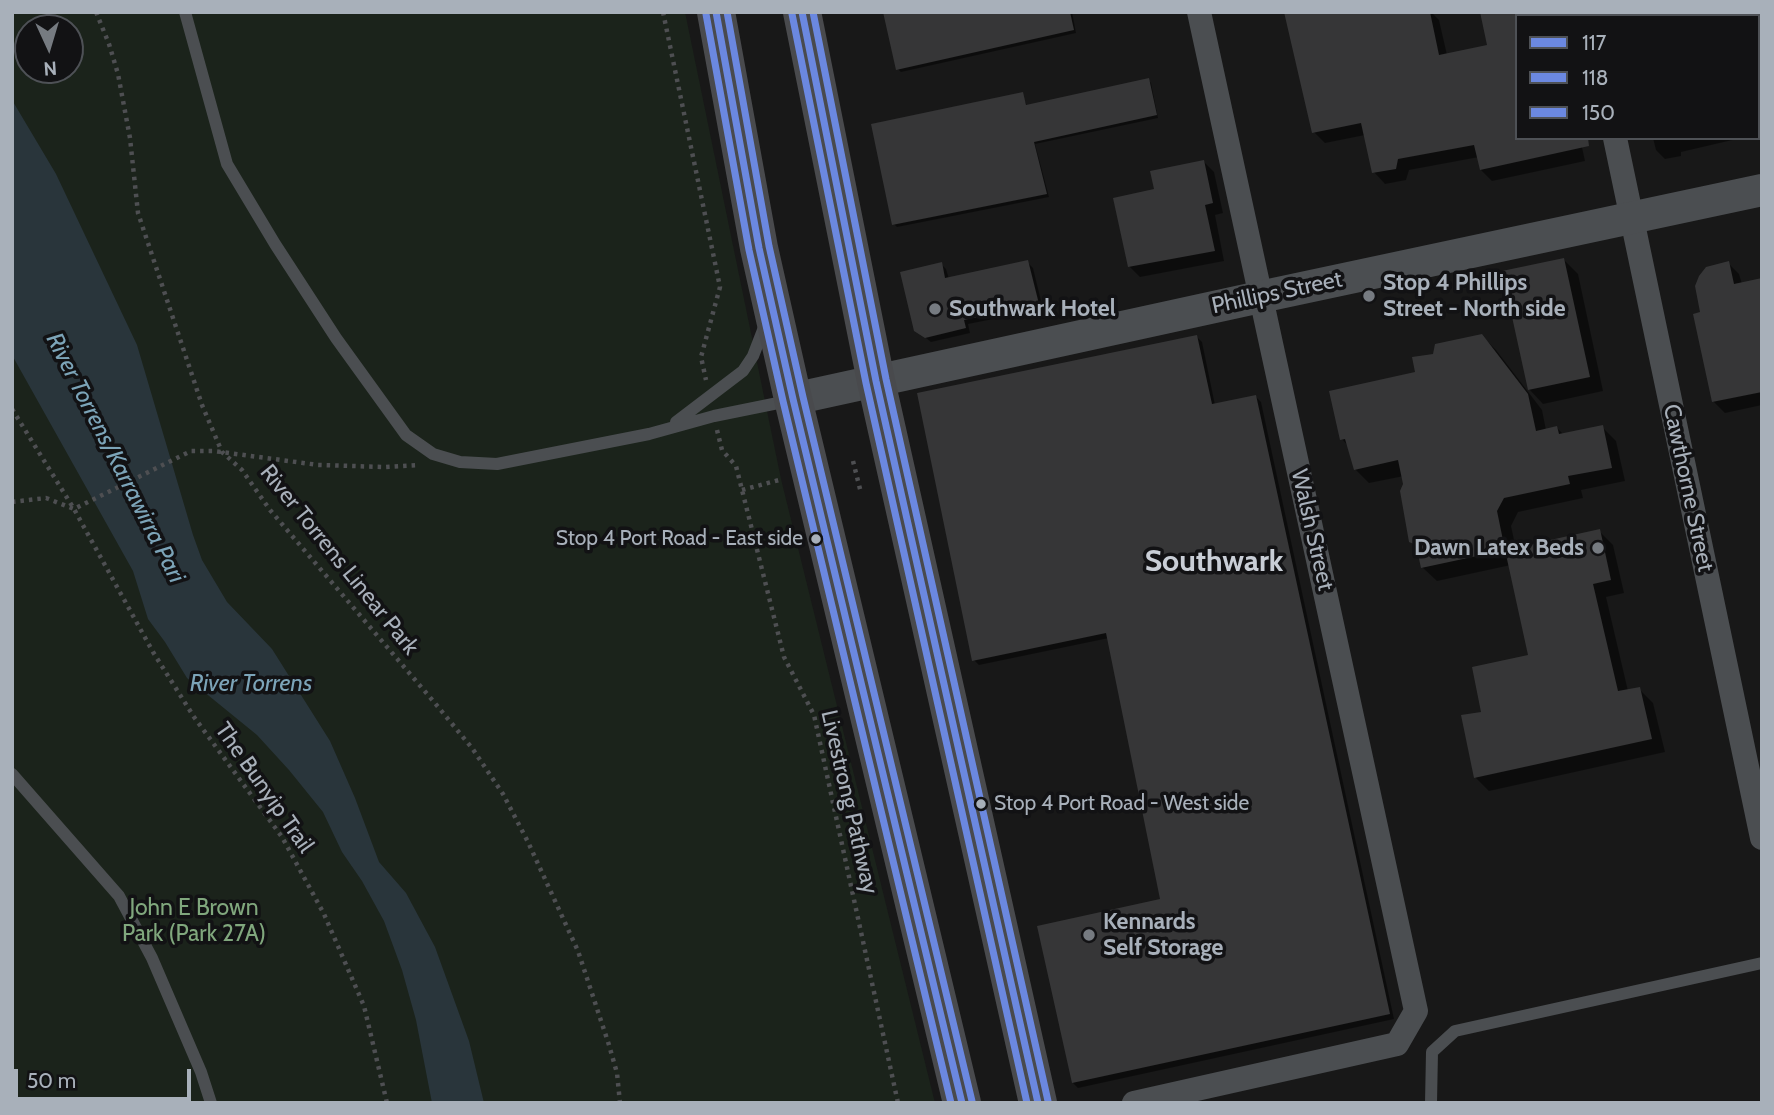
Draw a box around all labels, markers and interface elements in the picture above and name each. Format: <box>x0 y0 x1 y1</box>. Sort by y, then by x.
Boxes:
north arrow <box>14 14 84 84</box>
legend <box>1515 14 1760 140</box>
text: 117 <box>1582 30 1606 55</box>
text: N <box>43 57 58 80</box>
text: 118 <box>1582 65 1608 90</box>
text: 150 <box>1582 100 1615 125</box>
street label: Phillips Street <box>1209 266 1345 320</box>
place label: Stop 4 Phillips Street - North side <box>1383 269 1566 323</box>
marker: Stop 4 Phillips Street - North side <box>1361 288 1377 304</box>
place label: Southwark Hotel <box>949 295 1116 323</box>
marker: Southwark Hotel <box>927 301 943 317</box>
water label: River Torrens/Karrawirra Pari <box>39 328 191 588</box>
street label: Cawthorne Street <box>1657 402 1719 574</box>
street label: River Torrens Linear Park <box>254 459 424 661</box>
street label: Walsh Street <box>1285 467 1339 593</box>
place label: Stop 4 Port Road - East side <box>556 526 803 552</box>
marker: Stop 4 Port Road - East side <box>809 532 823 546</box>
place label: Dawn Latex Beds <box>1414 534 1584 562</box>
marker: Dawn Latex Beds <box>1590 540 1606 556</box>
district label: Southwark <box>1145 544 1283 580</box>
water label: River Torrens <box>190 670 312 698</box>
street label: Livestrong Pathway <box>814 707 884 897</box>
street label: The Bunyip Trail <box>209 717 319 859</box>
place label: Stop 4 Port Road - West side <box>994 791 1249 817</box>
marker: Stop 4 Port Road - West side <box>974 797 988 811</box>
park label: John E Brown Park (Park 27A) <box>122 894 266 948</box>
place label: Kennards Self Storage <box>1103 908 1223 962</box>
marker: Kennards Self Storage <box>1081 927 1097 943</box>
scale bar <box>18 1056 194 1100</box>
text: 50 m <box>27 1068 76 1093</box>

